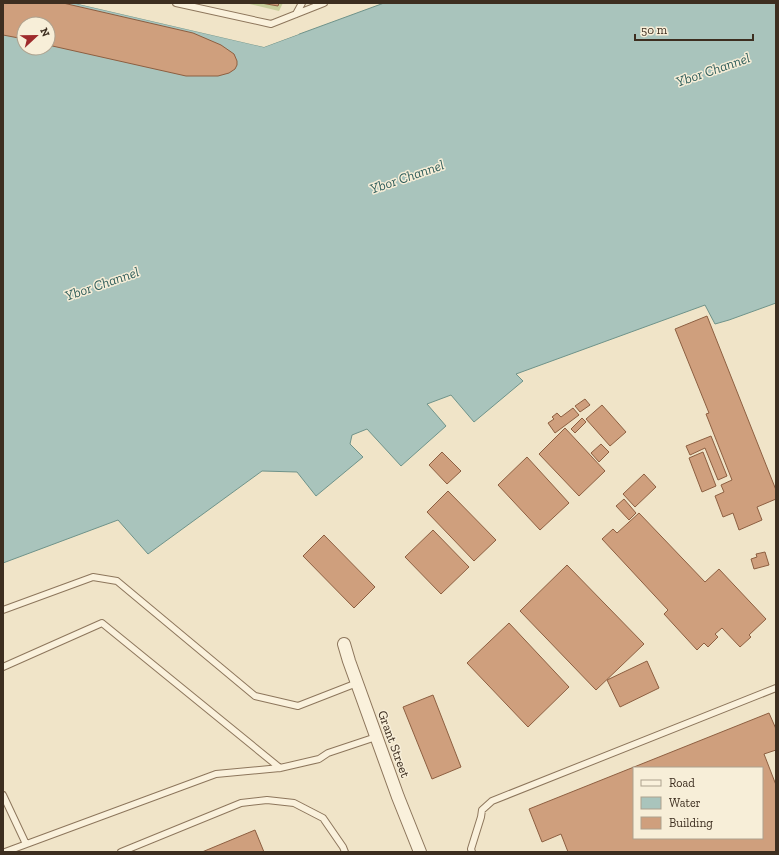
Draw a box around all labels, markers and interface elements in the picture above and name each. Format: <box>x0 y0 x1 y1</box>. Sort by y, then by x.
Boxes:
north arrow <box>16 16 56 56</box>
scale bar <box>635 16 753 42</box>
text: 50 m <box>641 23 668 37</box>
text: N <box>37 26 53 39</box>
water label: Ybor Channel <box>674 49 752 91</box>
water label: Ybor Channel <box>368 156 446 198</box>
water label: Ybor Channel <box>63 263 141 305</box>
street label: Grant Street <box>375 708 413 780</box>
legend <box>633 767 763 839</box>
text: Road <box>669 776 695 790</box>
text: Water <box>669 796 701 810</box>
text: Building <box>669 816 713 830</box>

